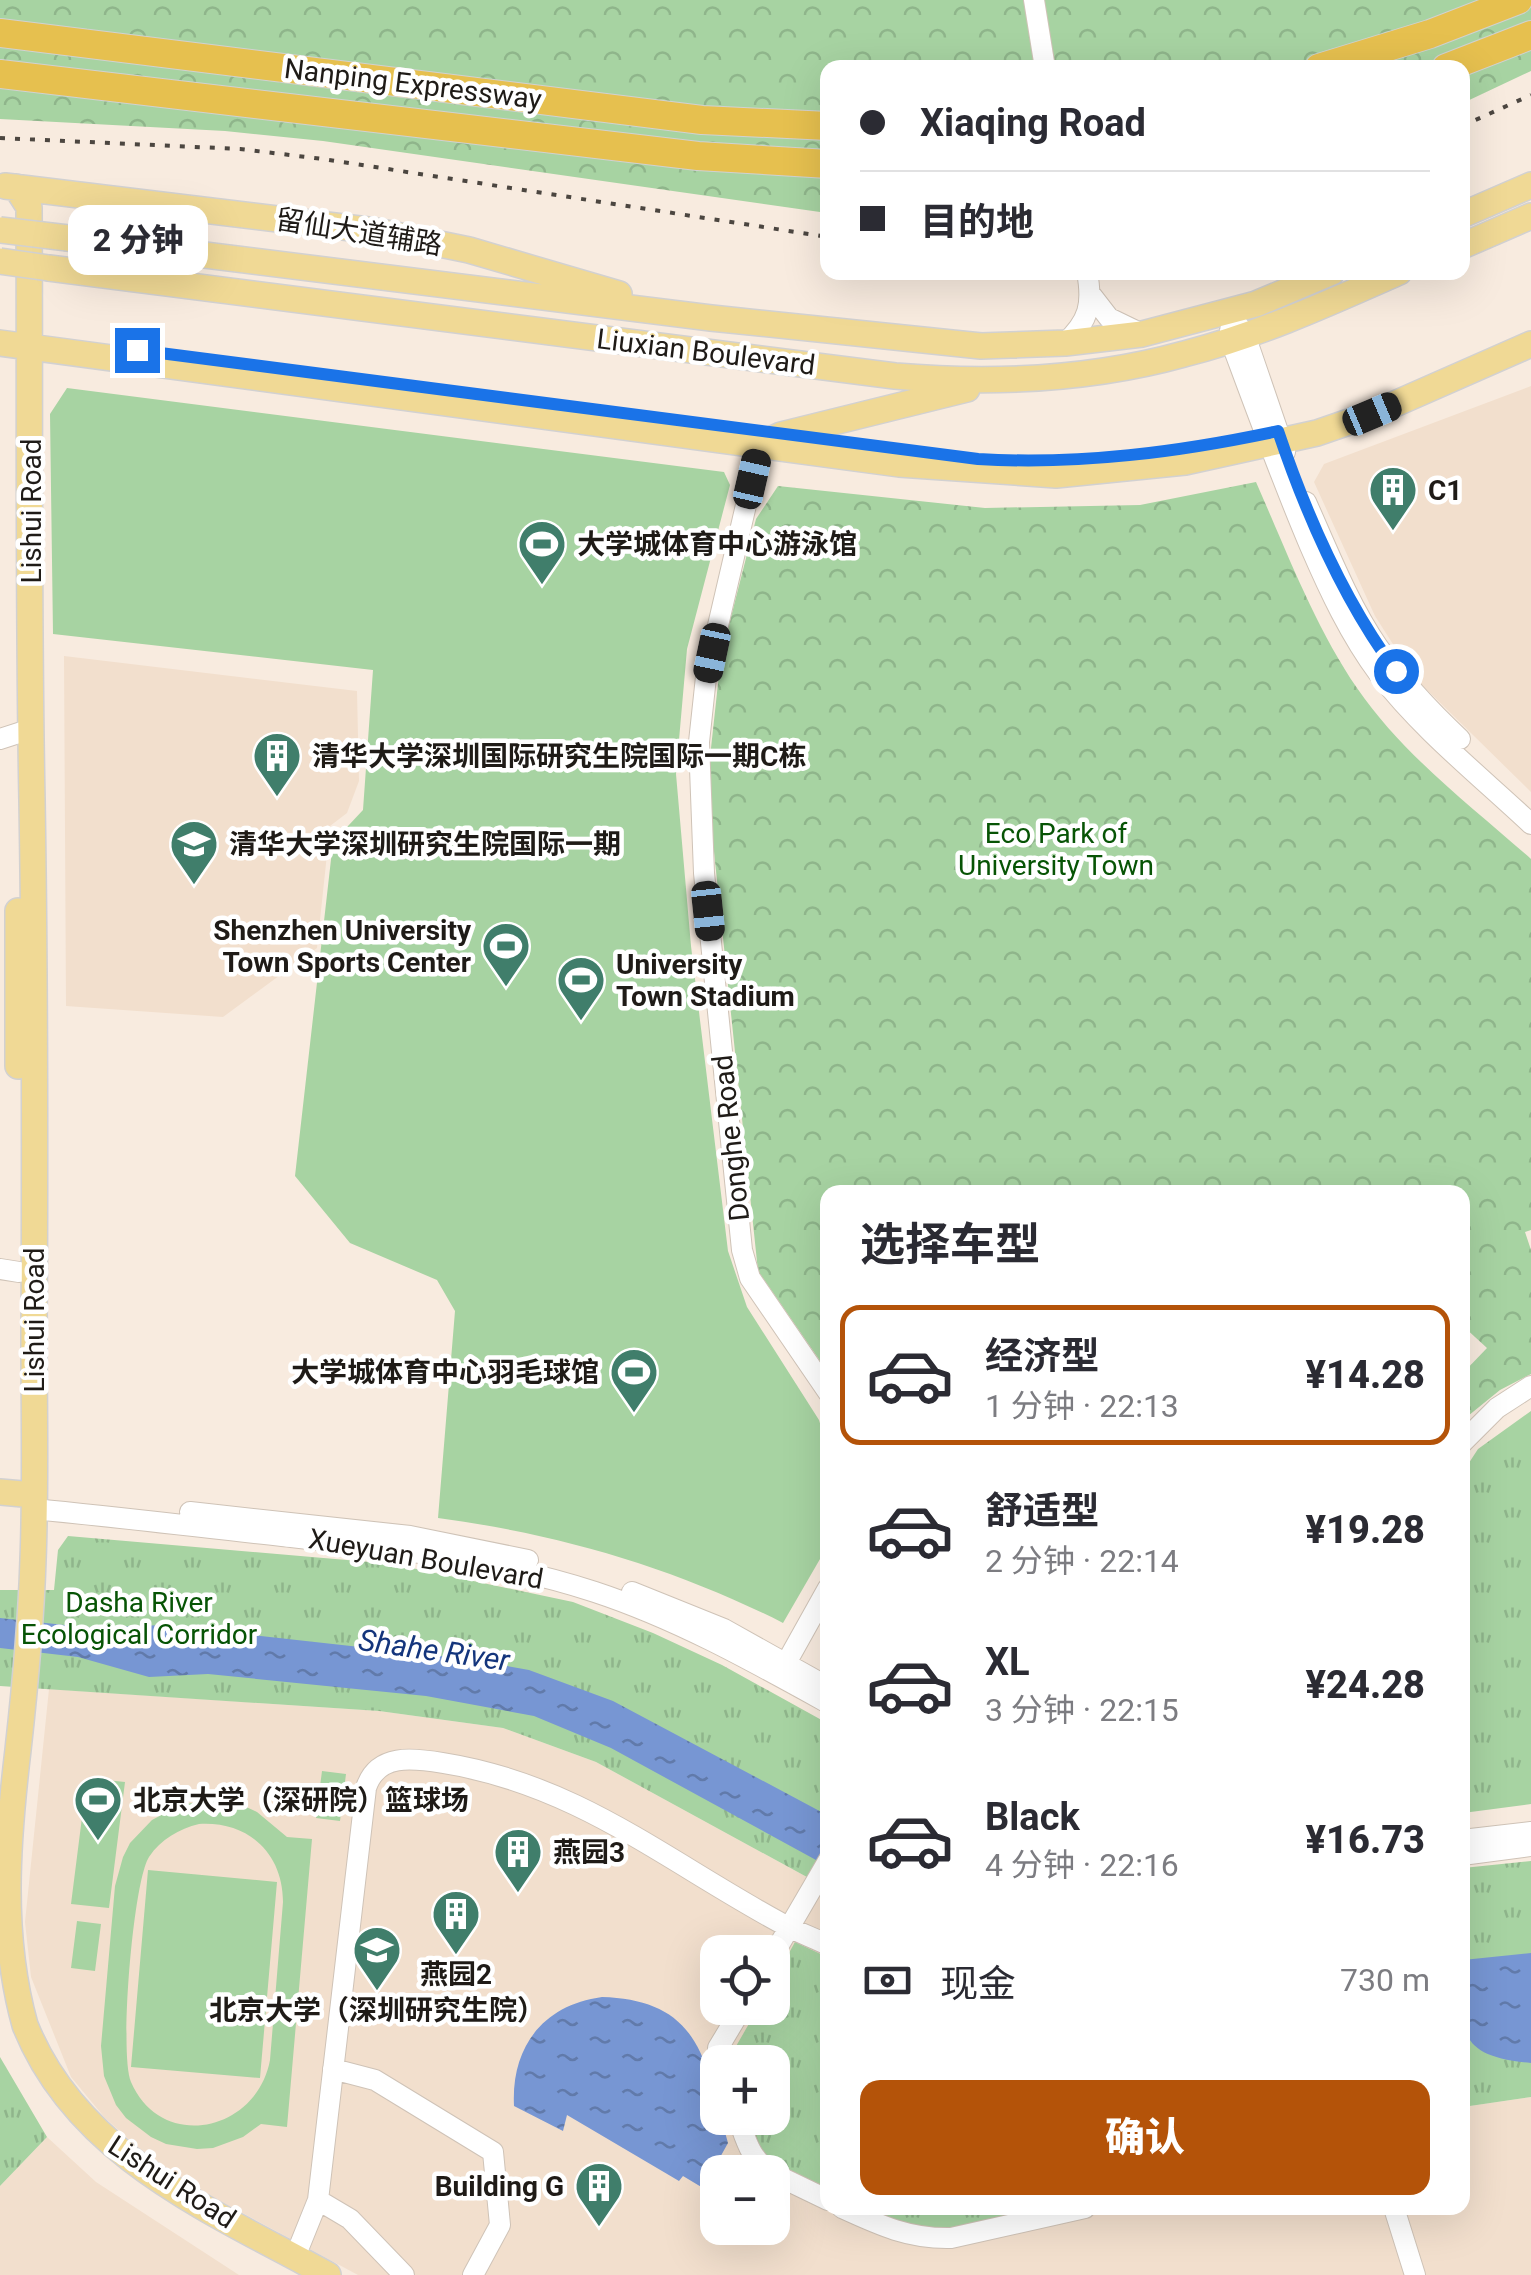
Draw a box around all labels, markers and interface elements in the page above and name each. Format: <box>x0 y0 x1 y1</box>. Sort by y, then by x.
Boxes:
street label: Nanping Expressway <box>282 52 544 116</box>
text: Xiaqing Road <box>920 101 1146 145</box>
text: 目的地 <box>920 200 1034 244</box>
street label: 留仙大道辅路 <box>273 203 445 261</box>
callout: 2 分钟 <box>67 205 207 275</box>
text: 2 分钟 <box>93 221 183 259</box>
street label: Liuxian Boulevard <box>595 322 817 382</box>
route end <box>115 328 160 373</box>
car <box>1339 388 1405 440</box>
street label: Lishui Road <box>15 438 48 584</box>
car <box>731 446 773 512</box>
building icon: C1 <box>1367 464 1419 532</box>
place label: C1 <box>1428 474 1462 507</box>
sports icon: 大学城体育中心游泳馆 <box>516 518 568 586</box>
place label: 大学城体育中心游泳馆 <box>577 528 857 561</box>
car <box>691 621 733 685</box>
route start <box>1374 649 1419 694</box>
building icon: 清华大学深圳国际研究生院国际一期C栋 <box>251 730 303 798</box>
place label: 清华大学深圳国际研究生院国际一期C栋 <box>312 740 806 773</box>
park label: Eco Park of University Town <box>958 817 1154 882</box>
school or university icon: 清华大学深圳研究生院国际一期 <box>168 818 220 886</box>
place label: 清华大学深圳研究生院国际一期 <box>229 828 621 861</box>
car <box>690 880 726 942</box>
place label: Shenzhen University Town Sports Center <box>213 914 472 979</box>
sports icon: Shenzhen University Town Sports Center <box>480 920 532 988</box>
place label: University Town Stadium <box>616 948 795 1013</box>
sports icon: University Town Stadium <box>555 954 607 1022</box>
street label: Donghe Road <box>706 1053 756 1223</box>
text: 选择车型 <box>860 1218 1040 1271</box>
street label: Lishui Road <box>18 1247 51 1393</box>
icon: car <box>865 1330 955 1420</box>
text: 经济型 <box>985 1334 1099 1378</box>
sports icon: 大学城体育中心羽毛球馆 <box>608 1346 660 1414</box>
text: ¥14.28 <box>1306 1353 1425 1397</box>
place label: 大学城体育中心羽毛球馆 <box>291 1356 599 1389</box>
text: 1 分钟 · 22:13 <box>985 1387 1179 1425</box>
icon: car <box>865 1485 955 1575</box>
text: 舒适型 <box>985 1489 1099 1533</box>
text: ¥19.28 <box>1306 1508 1425 1552</box>
street label: Xueyuan Boulevard <box>306 1522 546 1596</box>
text: 2 分钟 · 22:14 <box>985 1542 1179 1580</box>
park label: Dasha River Ecological Corridor <box>21 1586 258 1651</box>
water label: Shahe River <box>356 1622 513 1678</box>
icon: car <box>865 1640 955 1730</box>
text: XL <box>985 1640 1030 1684</box>
text: ¥24.28 <box>1306 1663 1425 1707</box>
text: 3 分钟 · 22:15 <box>985 1691 1179 1729</box>
sports icon: 北京大学（深研院）篮球场 <box>72 1774 124 1842</box>
place label: 北京大学（深研院）篮球场 <box>133 1784 469 1817</box>
icon: car <box>865 1795 955 1885</box>
text: Black <box>985 1795 1080 1839</box>
text: ¥16.73 <box>1306 1818 1425 1862</box>
building icon: 燕园3 <box>492 1826 544 1894</box>
place label: 燕园3 <box>553 1836 625 1869</box>
text: 4 分钟 · 22:16 <box>985 1846 1179 1884</box>
building icon: 燕园2 <box>430 1888 482 1956</box>
school or university icon: 北京大学（深圳研究生院） <box>351 1924 403 1992</box>
map controls <box>700 1935 790 2245</box>
button: locate <box>700 1935 790 2025</box>
icon: cash <box>860 1953 915 2008</box>
place label: 燕园2 <box>420 1958 492 1991</box>
text: 730 m <box>1340 1961 1430 1999</box>
text: 现金 <box>940 1962 1016 2006</box>
place label: 北京大学（深圳研究生院） <box>209 1994 545 2027</box>
button: + <box>700 2045 790 2135</box>
button: 确认 <box>860 2080 1430 2195</box>
street label: Lishui Road <box>102 2129 242 2235</box>
button: − <box>700 2155 790 2245</box>
building icon: Building G <box>573 2160 625 2228</box>
place label: Building G <box>435 2170 564 2203</box>

